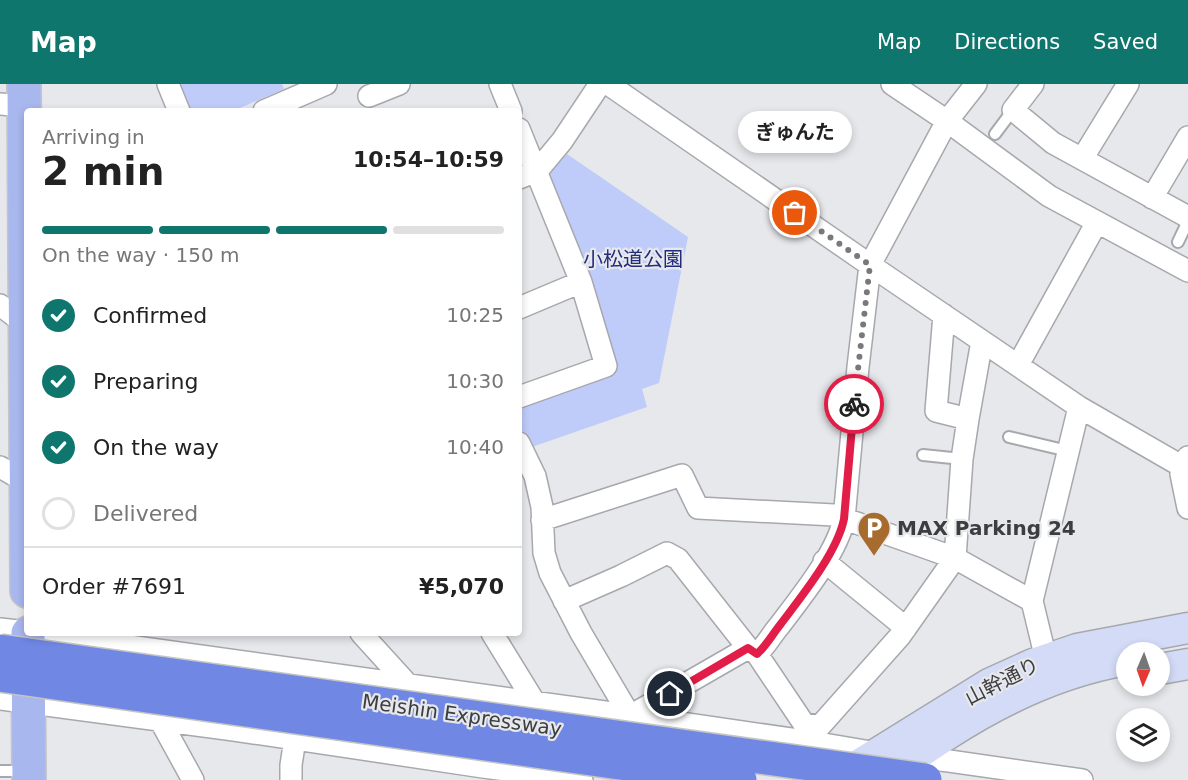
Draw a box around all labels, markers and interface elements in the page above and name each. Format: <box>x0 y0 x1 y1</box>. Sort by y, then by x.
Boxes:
text: Map <box>30 26 97 59</box>
text: Map <box>877 30 921 54</box>
text: Directions <box>954 30 1060 54</box>
text: Saved <box>1093 30 1158 54</box>
callout: ぎゅんた <box>738 111 852 153</box>
text: ぎゅんた <box>755 120 835 144</box>
text: Arriving in <box>42 125 145 149</box>
text: 10:54–10:59 <box>353 147 504 172</box>
text: 2 min <box>42 149 164 194</box>
pin <box>769 187 820 238</box>
icon: bag <box>778 196 811 229</box>
text: On the way · 150 m <box>42 243 240 267</box>
park label: 小松道公園 <box>583 247 683 271</box>
icon: check <box>42 299 75 332</box>
text: Confirmed <box>93 303 207 328</box>
text: 10:25 <box>446 303 504 327</box>
icon: check <box>42 365 75 398</box>
text: Preparing <box>93 369 199 394</box>
text: 10:30 <box>446 369 504 393</box>
courier <box>824 374 884 434</box>
icon: bike <box>838 388 871 421</box>
icon: check <box>42 431 75 464</box>
text: On the way <box>93 435 219 460</box>
text: 10:40 <box>446 435 504 459</box>
text: Delivered <box>93 501 198 526</box>
parking icon: MAX Parking 24 <box>856 510 892 557</box>
place label: MAX Parking 24 <box>897 516 1076 540</box>
text: Order #7691 <box>42 574 186 599</box>
text: ¥5,070 <box>419 574 504 599</box>
north arrow <box>1116 642 1170 696</box>
map controls <box>1116 642 1170 762</box>
street label: 山幹通り <box>961 652 1043 710</box>
pin <box>644 668 695 719</box>
icon: home <box>653 677 686 710</box>
street label: Meishin Expressway <box>361 689 564 741</box>
button: layers <box>1116 708 1170 762</box>

